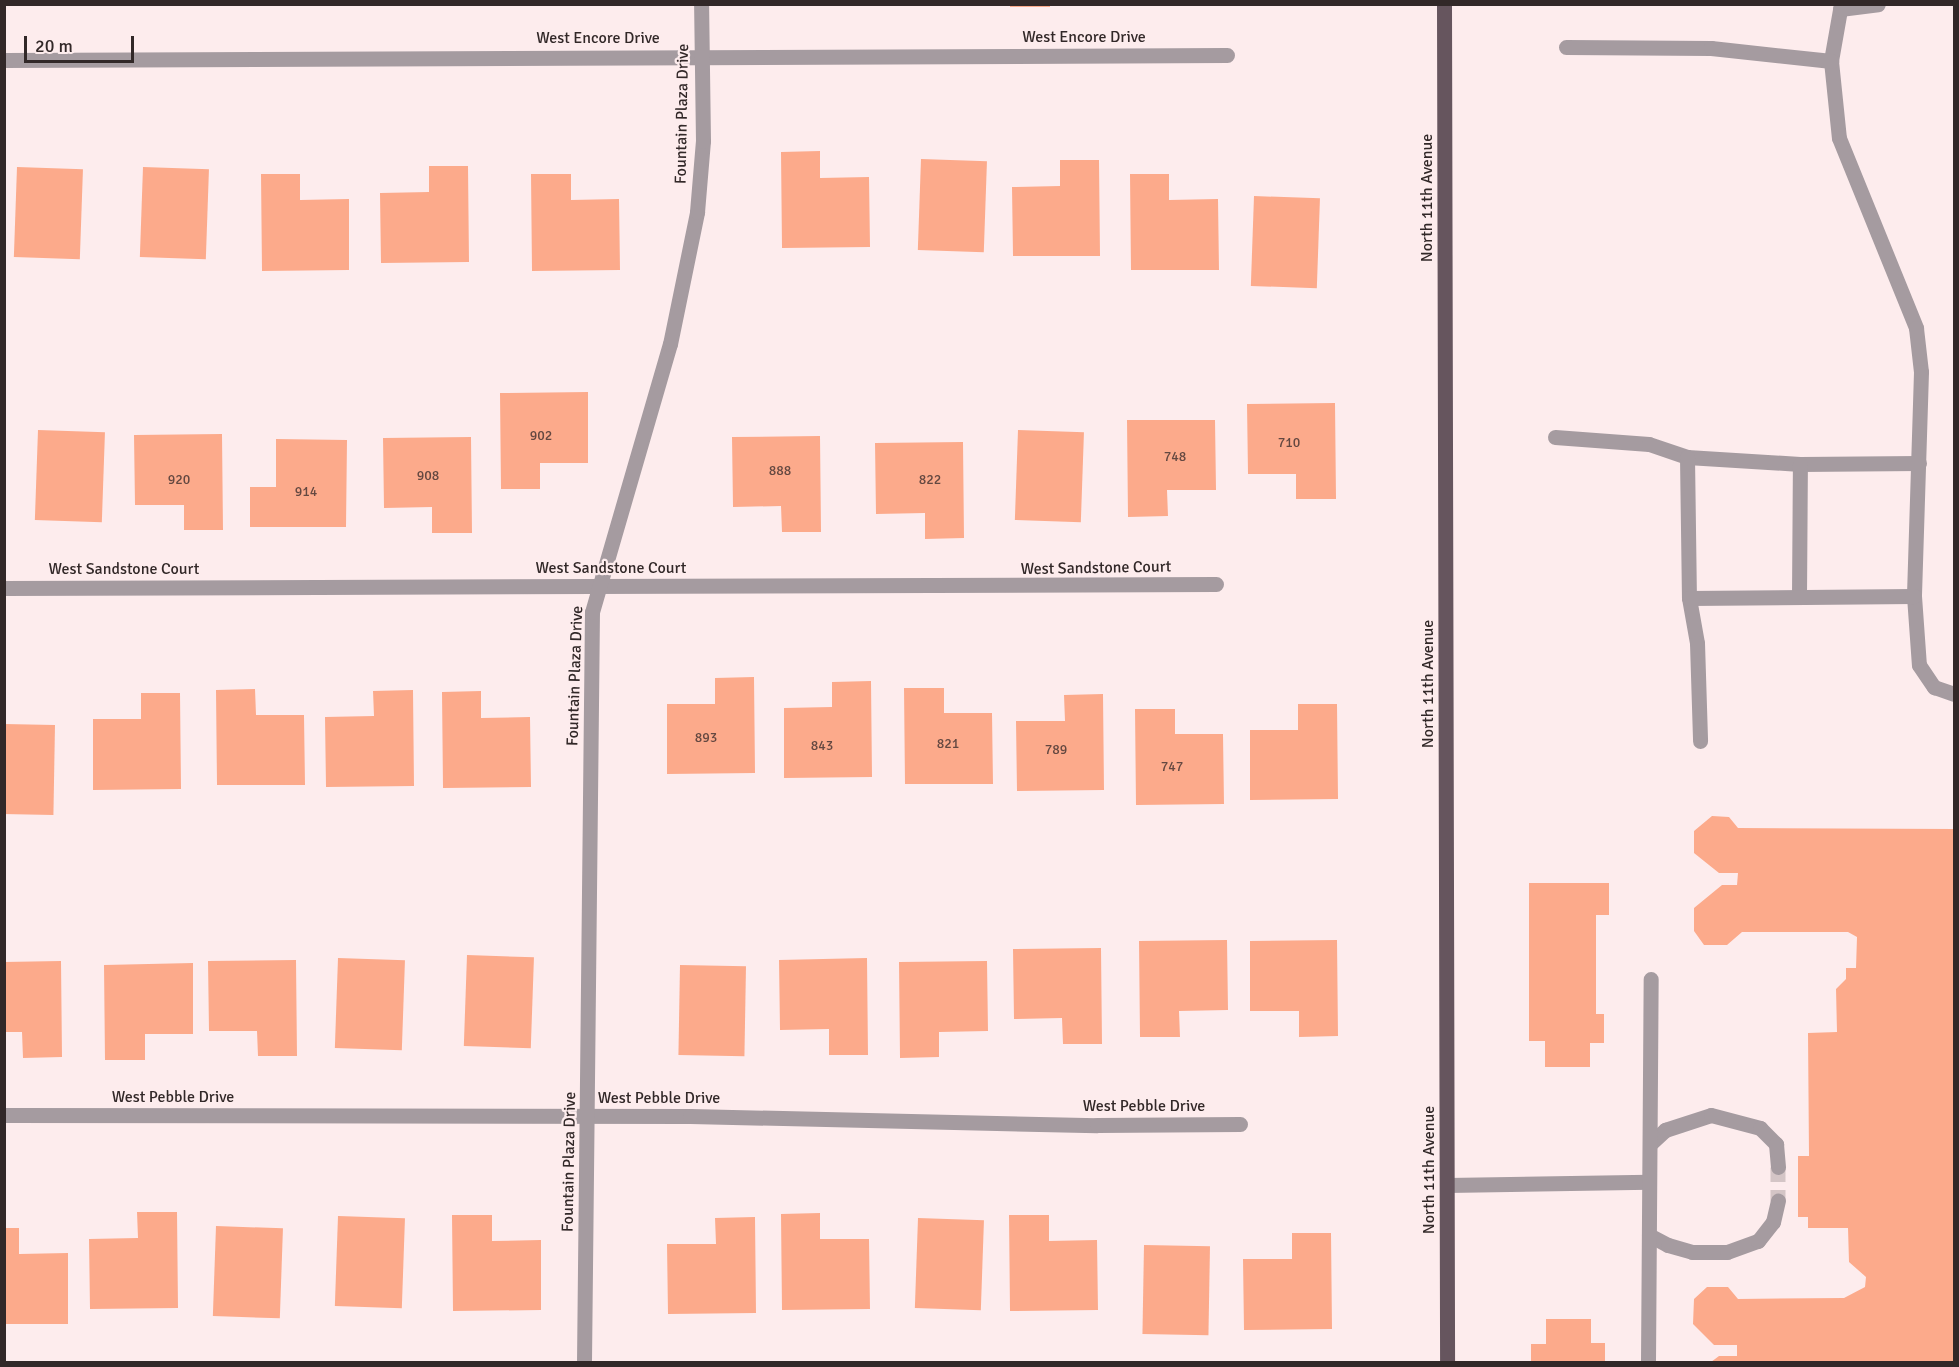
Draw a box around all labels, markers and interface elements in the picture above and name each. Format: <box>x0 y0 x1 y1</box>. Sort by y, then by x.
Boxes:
scale bar <box>27 24 136 62</box>
street label: West Encore Drive <box>1022 27 1146 47</box>
street label: West Encore Drive <box>536 28 660 48</box>
text: 20 m <box>35 35 73 57</box>
street label: Fountain Plaza Drive <box>671 44 693 184</box>
street label: North 11th Avenue <box>1417 134 1437 262</box>
house number: 902 <box>530 428 552 444</box>
house number: 710 <box>1278 435 1300 451</box>
house number: 748 <box>1164 449 1186 465</box>
house number: 888 <box>769 463 791 479</box>
house number: 908 <box>417 468 439 484</box>
house number: 920 <box>168 472 190 488</box>
house number: 822 <box>919 472 941 488</box>
house number: 914 <box>295 484 317 500</box>
street label: West Sandstone Court <box>1020 557 1172 579</box>
street label: West Sandstone Court <box>536 558 686 578</box>
street label: West Sandstone Court <box>49 559 199 579</box>
street label: Fountain Plaza Drive <box>563 605 587 747</box>
street label: North 11th Avenue <box>1418 620 1438 748</box>
house number: 893 <box>695 730 717 746</box>
house number: 821 <box>937 736 959 752</box>
house number: 843 <box>811 738 833 754</box>
house number: 789 <box>1045 742 1067 758</box>
house number: 747 <box>1161 759 1183 775</box>
street label: West Pebble Drive <box>112 1087 234 1107</box>
street label: West Pebble Drive <box>598 1088 720 1108</box>
street label: Fountain Plaza Drive <box>558 1092 580 1232</box>
street label: West Pebble Drive <box>1083 1096 1205 1116</box>
street label: North 11th Avenue <box>1419 1106 1439 1234</box>

